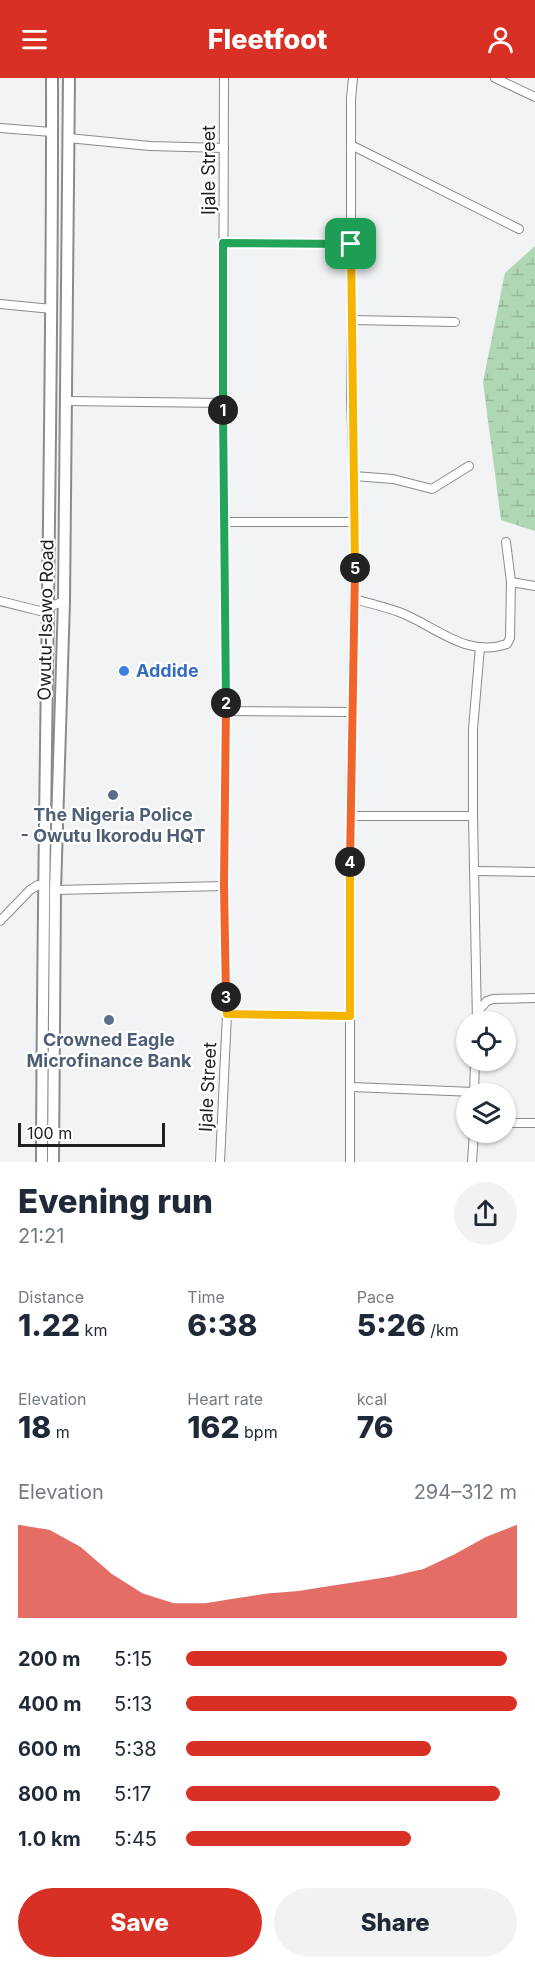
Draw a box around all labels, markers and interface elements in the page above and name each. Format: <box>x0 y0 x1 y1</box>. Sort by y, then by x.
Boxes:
icon: menu <box>18 23 51 56</box>
text: Fleetfoot <box>208 23 327 56</box>
icon: person <box>484 23 517 56</box>
street label: Ijale Street <box>198 125 219 215</box>
pin <box>325 218 376 269</box>
icon: arrive <box>334 227 367 260</box>
pin: 1 <box>208 395 238 425</box>
text: 1 <box>220 400 226 420</box>
street label: Owutu-Isawo Road <box>34 539 57 701</box>
pin: 5 <box>340 553 370 583</box>
text: 5 <box>350 558 360 578</box>
place label: Addide <box>136 660 199 681</box>
marker: Addide <box>117 664 131 678</box>
pin: 2 <box>211 688 241 718</box>
text: 2 <box>221 693 231 713</box>
marker: The Nigeria Police - Owutu Ikorodu HQT <box>106 788 120 802</box>
place label: The Nigeria Police - Owutu Ikorodu HQT <box>21 804 205 846</box>
pin: 4 <box>335 847 365 877</box>
text: 4 <box>345 852 355 872</box>
pin: 3 <box>211 982 241 1012</box>
text: 3 <box>221 987 231 1007</box>
map controls <box>456 1011 516 1143</box>
button: locate <box>456 1011 516 1071</box>
marker: Crowned Eagle Microfinance Bank <box>102 1013 116 1027</box>
place label: Crowned Eagle Microfinance Bank <box>27 1029 192 1071</box>
street label: Ijale Street <box>195 1041 220 1132</box>
button: layers <box>456 1083 516 1143</box>
scale bar <box>18 1120 165 1148</box>
text: 100 m <box>27 1123 72 1143</box>
text: Evening run <box>18 1181 213 1221</box>
button: share <box>454 1182 517 1245</box>
text: 21:21 <box>18 1224 64 1248</box>
text: Distance <box>18 1287 84 1307</box>
text: Time <box>187 1287 225 1307</box>
text: Pace <box>357 1287 394 1307</box>
text: 1.22 <box>18 1307 80 1343</box>
text: 6:38 <box>187 1307 257 1343</box>
text: 5:26 <box>357 1307 426 1343</box>
text: km <box>80 1320 107 1340</box>
text: /km <box>426 1320 459 1340</box>
text: Elevation <box>18 1389 87 1409</box>
text: Heart rate <box>187 1389 263 1409</box>
text: kcal <box>357 1389 387 1409</box>
text: 18 <box>18 1409 51 1445</box>
text: 162 <box>187 1409 240 1445</box>
text: 76 <box>357 1409 394 1445</box>
text: m <box>51 1422 70 1442</box>
text: bpm <box>240 1422 278 1442</box>
text: Elevation <box>18 1480 104 1504</box>
text: 294–312 m <box>414 1480 517 1504</box>
text: 200 m <box>18 1647 81 1671</box>
text: 5:15 <box>114 1647 152 1671</box>
text: 400 m <box>18 1692 82 1716</box>
text: 5:13 <box>114 1692 152 1716</box>
text: 600 m <box>18 1737 81 1761</box>
text: 5:38 <box>114 1737 157 1761</box>
text: 800 m <box>18 1782 81 1806</box>
text: 5:17 <box>114 1782 151 1806</box>
text: 1.0 km <box>18 1827 81 1851</box>
text: 5:45 <box>114 1827 157 1851</box>
button: Save <box>18 1888 262 1957</box>
button: Share <box>274 1888 517 1957</box>

